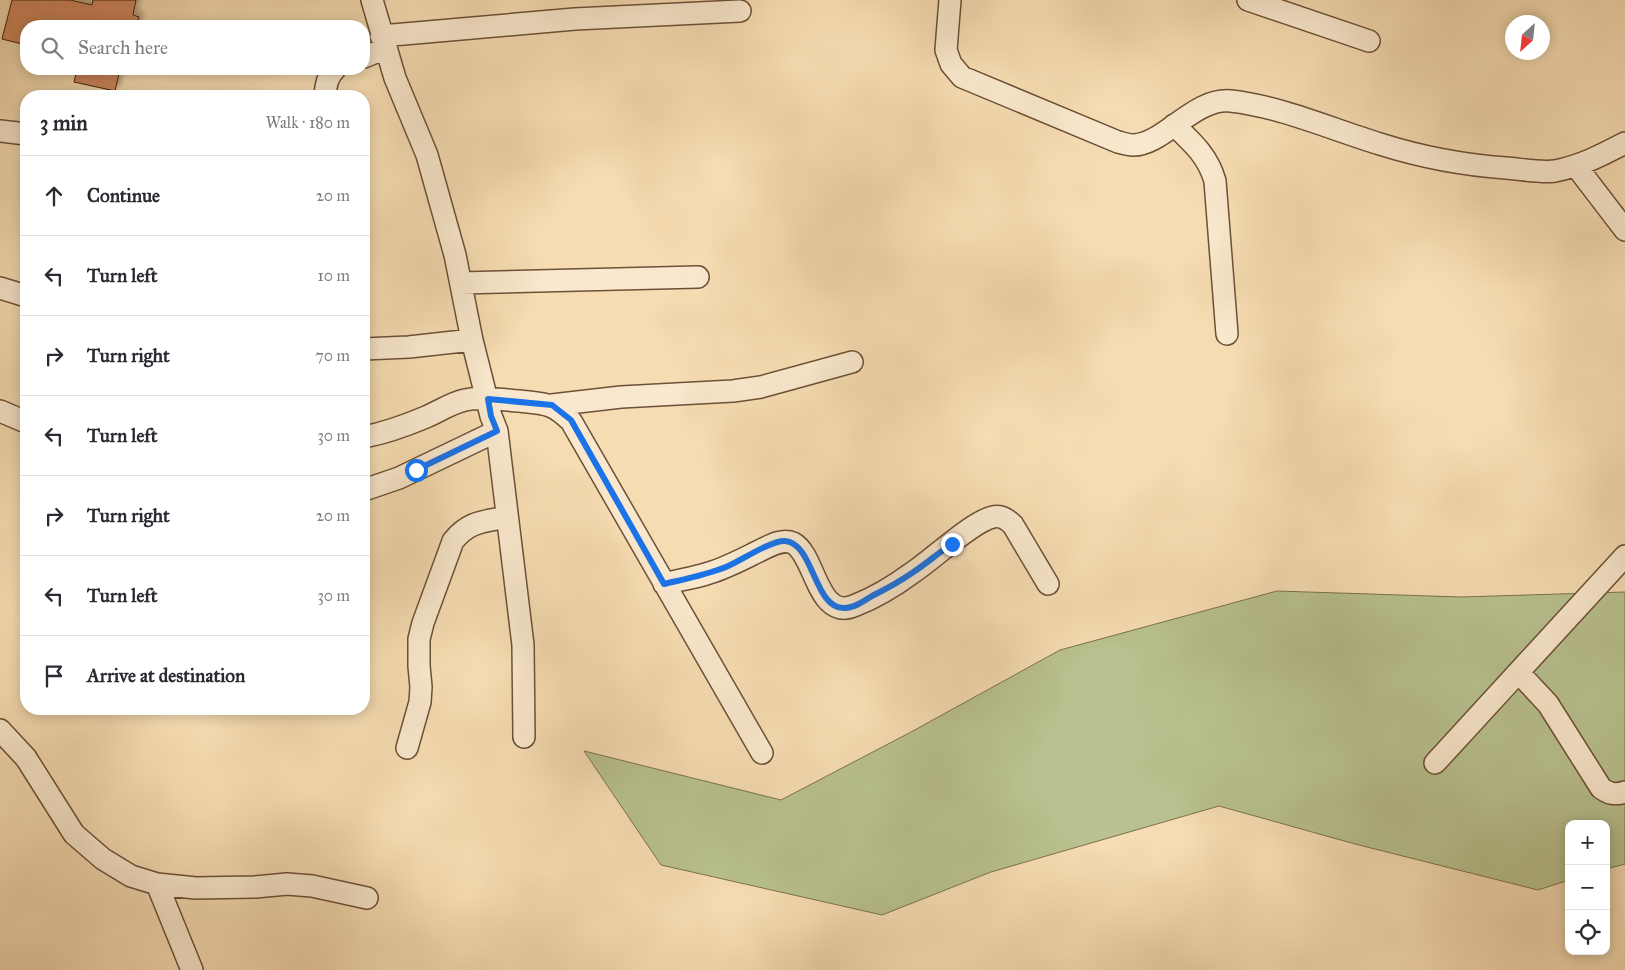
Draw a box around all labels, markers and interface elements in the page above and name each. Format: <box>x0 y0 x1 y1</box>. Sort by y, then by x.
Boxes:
north arrow <box>1505 15 1550 60</box>
search box <box>20 20 370 75</box>
icon: search <box>38 34 66 62</box>
text: Search here <box>78 36 168 59</box>
text: 3 min <box>40 110 88 136</box>
text: Walk · 180 m <box>266 113 350 132</box>
icon: ahead <box>40 182 68 210</box>
text: Continue <box>87 184 160 207</box>
text: 20 m <box>316 186 350 205</box>
icon: left <box>40 262 68 290</box>
text: Turn left <box>87 264 157 287</box>
text: 10 m <box>318 266 350 285</box>
icon: right <box>40 342 68 370</box>
text: Turn right <box>87 344 170 367</box>
text: 70 m <box>315 346 350 365</box>
icon: left <box>40 422 68 450</box>
text: Turn left <box>87 424 157 447</box>
text: 30 m <box>317 426 350 445</box>
route start <box>405 459 428 482</box>
icon: right <box>40 502 68 530</box>
text: Turn right <box>87 504 170 527</box>
text: 20 m <box>316 506 350 525</box>
route end <box>941 533 964 556</box>
icon: left <box>40 582 68 610</box>
text: Turn left <box>87 584 157 607</box>
text: 30 m <box>317 586 350 605</box>
icon: arrive <box>40 662 68 690</box>
text: Arrive at destination <box>87 664 245 687</box>
map controls <box>1565 820 1610 955</box>
button: + <box>1565 820 1610 865</box>
button: − <box>1565 865 1610 910</box>
button: locate <box>1565 910 1610 955</box>

